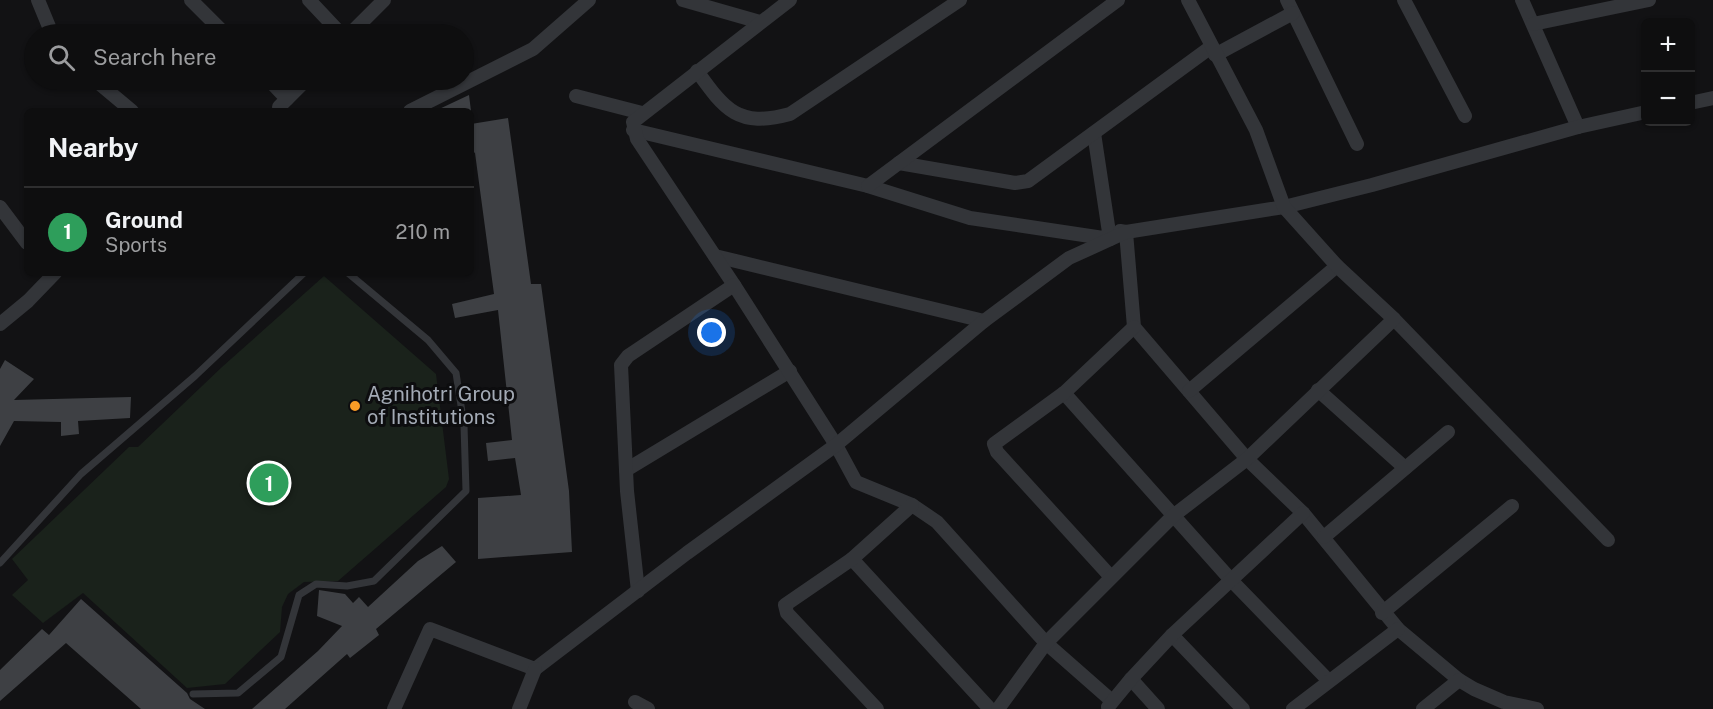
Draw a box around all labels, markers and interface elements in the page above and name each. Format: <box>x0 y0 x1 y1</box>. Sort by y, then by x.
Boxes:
map controls <box>1641 18 1695 126</box>
button: + <box>1641 18 1695 72</box>
search box <box>24 24 474 90</box>
icon: search <box>45 41 78 74</box>
text: Search here <box>93 44 217 70</box>
button: − <box>1641 72 1695 126</box>
text: Nearby <box>48 132 138 163</box>
text: Ground <box>105 207 183 233</box>
text: 1 <box>63 220 72 244</box>
text: 210 m <box>396 220 450 244</box>
text: Sports <box>105 233 167 257</box>
your location <box>697 318 726 347</box>
place label: Agnihotri Group of Institutions <box>367 382 515 429</box>
marker: Agnihotri Group of Institutions <box>348 399 362 413</box>
pin: 1 <box>250 460 288 506</box>

